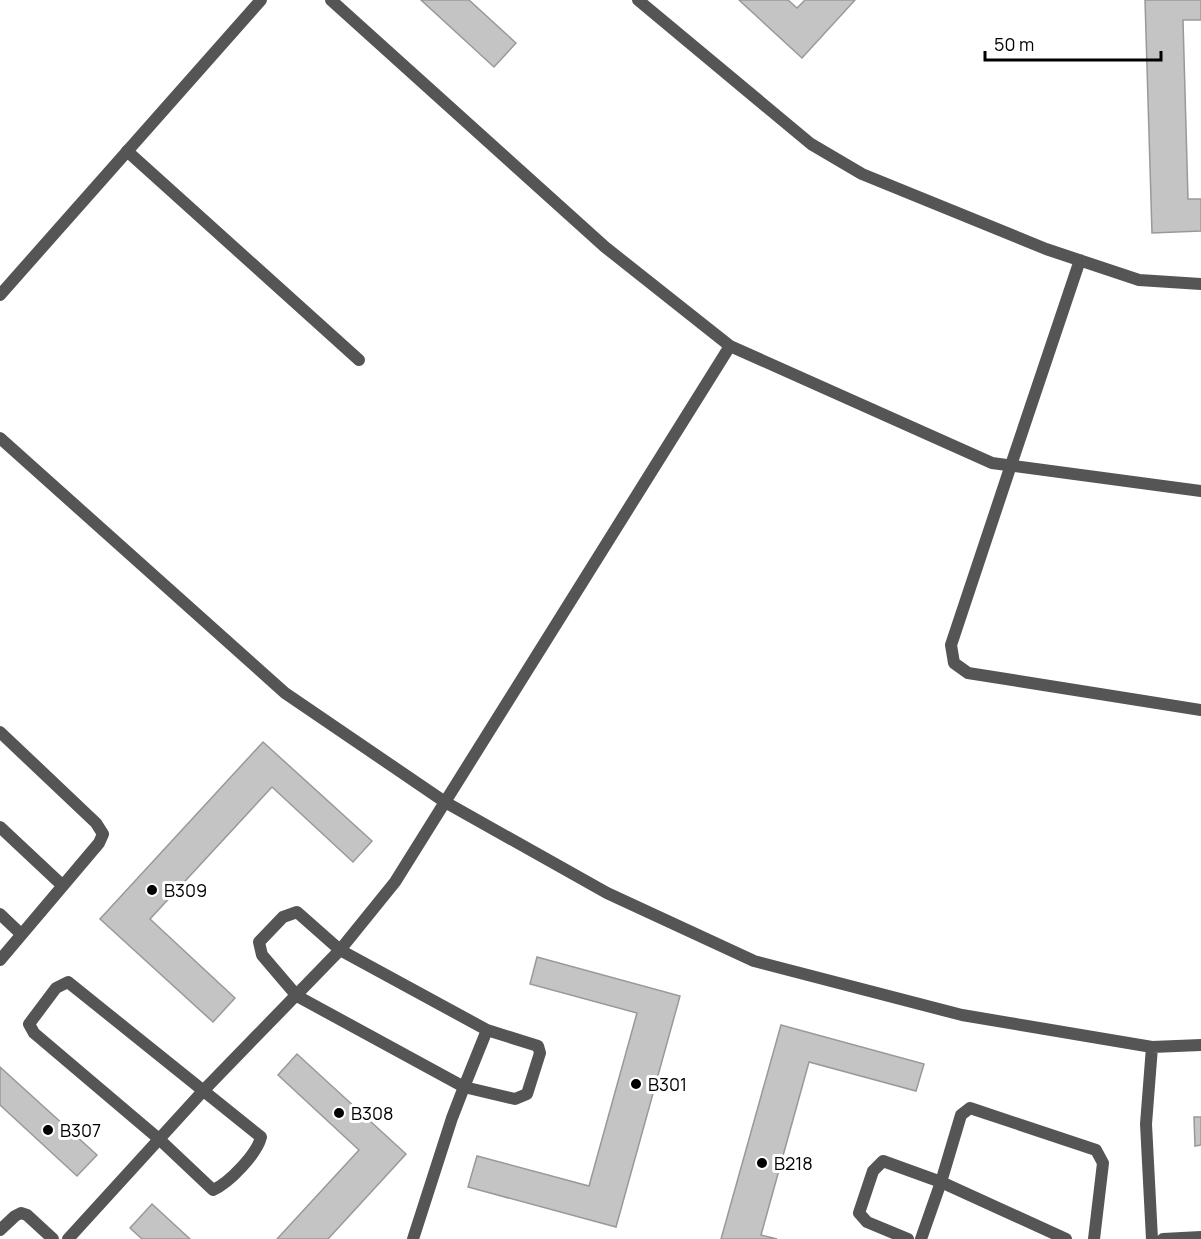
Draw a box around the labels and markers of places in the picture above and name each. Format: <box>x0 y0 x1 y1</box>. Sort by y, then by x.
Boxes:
place label: B309 <box>164 878 207 902</box>
marker: B309 <box>145 883 159 897</box>
place label: B301 <box>648 1072 687 1096</box>
marker: B301 <box>629 1077 643 1091</box>
place label: B308 <box>351 1101 393 1125</box>
marker: B308 <box>332 1106 346 1120</box>
place label: B307 <box>60 1118 101 1142</box>
marker: B307 <box>41 1123 55 1137</box>
place label: B218 <box>774 1151 813 1175</box>
marker: B218 <box>755 1156 769 1170</box>

